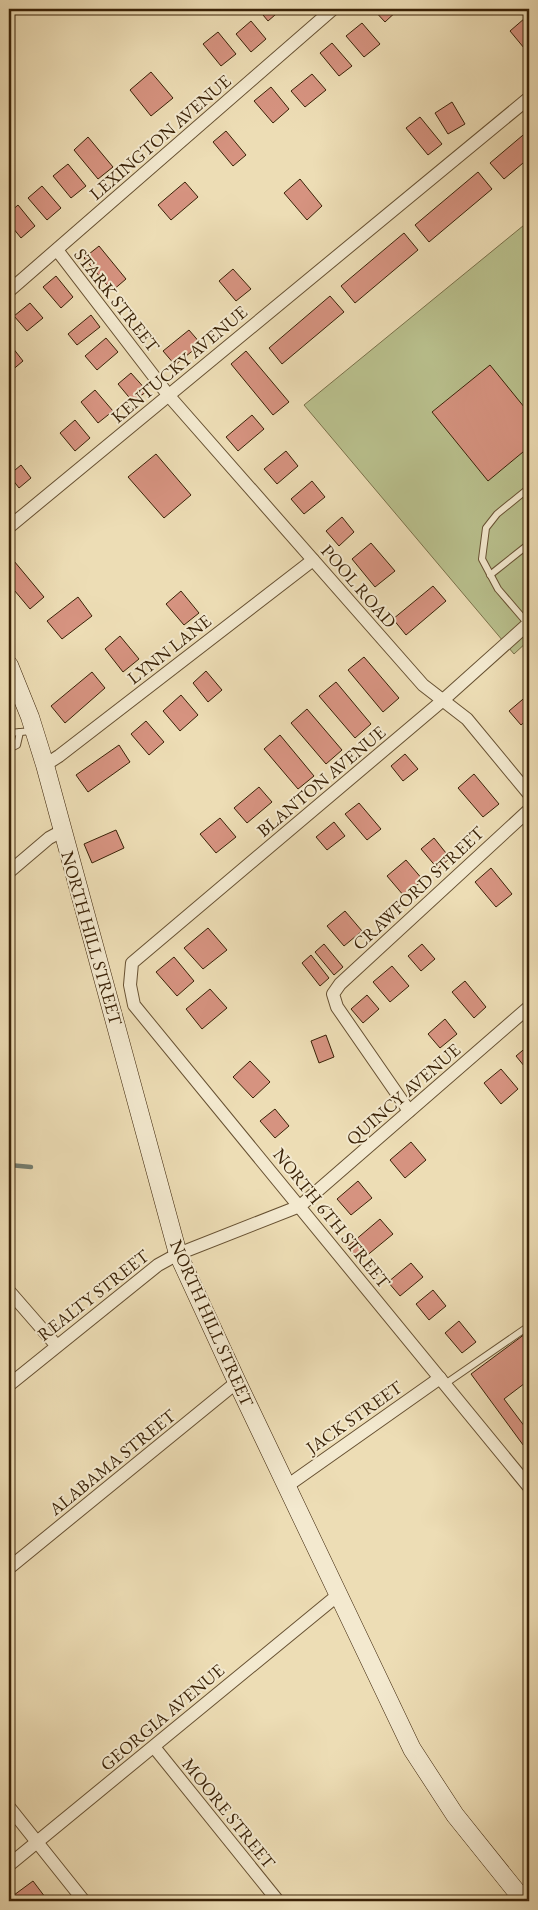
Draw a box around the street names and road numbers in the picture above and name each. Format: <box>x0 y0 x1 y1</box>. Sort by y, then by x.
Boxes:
street label: LEXINGTON AVENUE <box>85 69 235 205</box>
street label: STARK STREET <box>69 243 165 357</box>
street label: KENTUCKY AVENUE <box>106 300 252 428</box>
street label: POOL ROAD <box>316 539 402 633</box>
street label: LYNN LANE <box>122 609 216 689</box>
street label: BLANTON AVENUE <box>252 720 390 842</box>
street label: CRAWFORD STREET <box>348 821 489 955</box>
street label: NORTH HILL STREET <box>56 848 128 1029</box>
street label: QUINCY AVENUE <box>341 1038 465 1150</box>
street label: NORTH 6TH STREET <box>268 1143 396 1293</box>
street label: NORTH HILL STREET <box>165 1236 260 1411</box>
street label: REALTY STREET <box>33 1244 154 1346</box>
street label: JACK STREET <box>300 1375 407 1460</box>
street label: ALABAMA STREET <box>43 1403 181 1521</box>
street label: GEORGIA AVENUE <box>95 1658 229 1776</box>
street label: MOORE STREET <box>177 1753 281 1874</box>

